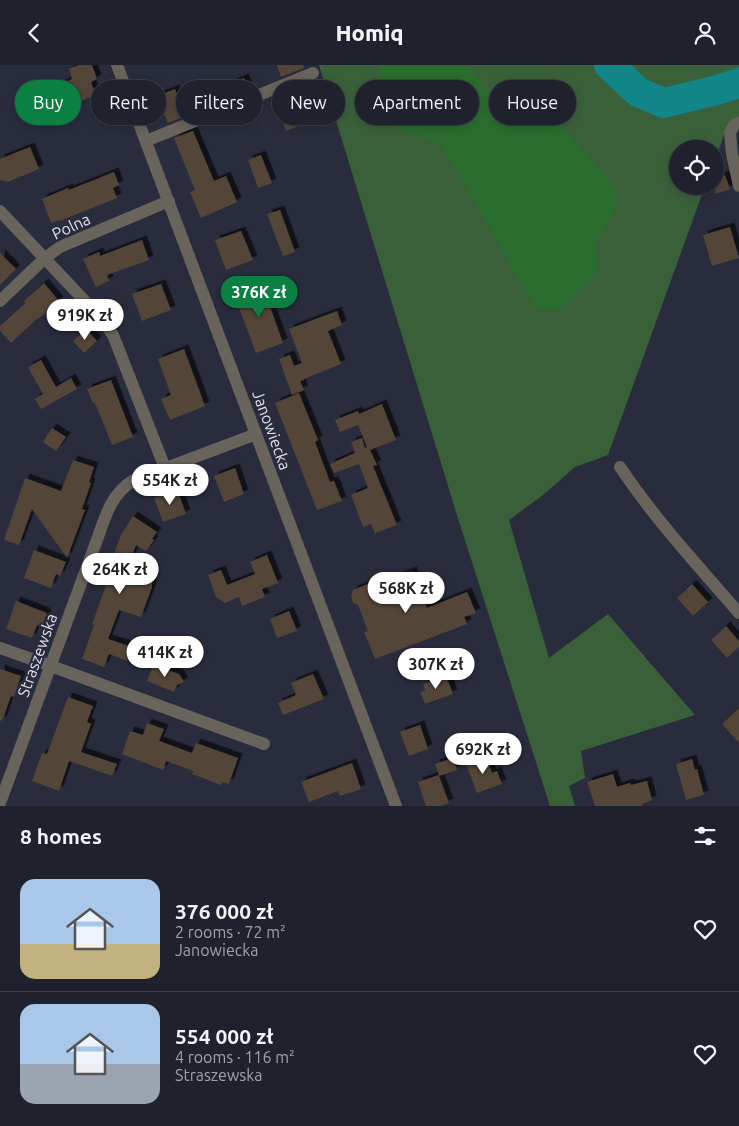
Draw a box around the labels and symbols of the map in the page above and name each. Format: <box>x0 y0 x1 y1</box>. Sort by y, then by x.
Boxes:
street label: Polna <box>49 209 93 243</box>
pin: 376K zł <box>213 275 305 318</box>
pin: 919K zł <box>39 299 131 341</box>
street label: Janowiecka <box>249 388 295 472</box>
pin: 554K zł <box>124 463 216 506</box>
pin: 264K zł <box>74 553 166 595</box>
pin: 568K zł <box>360 571 452 614</box>
street label: Straszewska <box>14 611 60 699</box>
pin: 414K zł <box>119 635 211 678</box>
pin: 307K zł <box>390 647 482 690</box>
pin: 692K zł <box>437 733 529 775</box>

